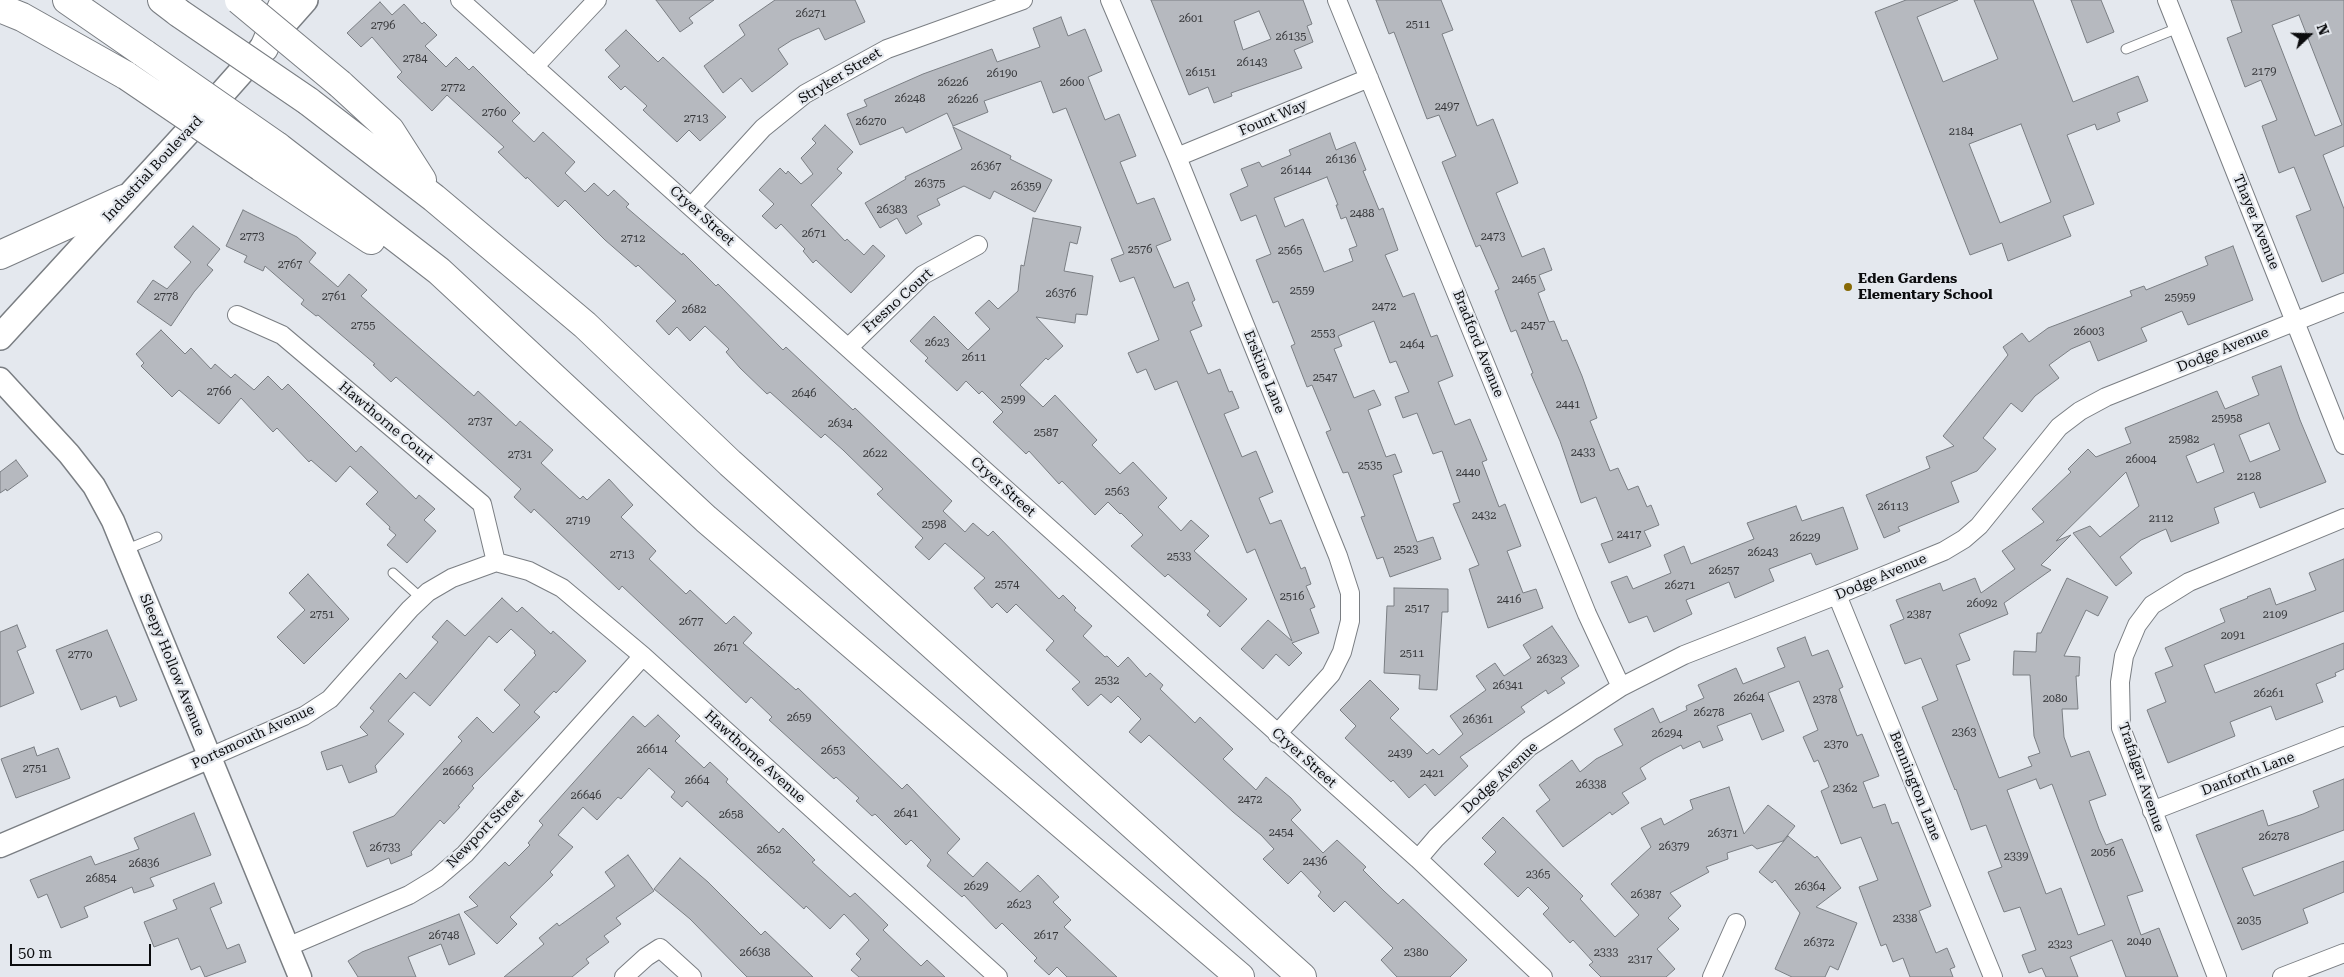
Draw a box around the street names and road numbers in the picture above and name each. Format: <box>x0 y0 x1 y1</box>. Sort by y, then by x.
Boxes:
street label: Stryker Street <box>795 45 885 107</box>
street label: Fount Way <box>1237 96 1309 140</box>
street label: Industrial Boulevard <box>100 113 206 225</box>
street label: Thayer Avenue <box>2229 172 2283 272</box>
street label: Cryer Street <box>666 183 738 249</box>
street label: Fresno Court <box>860 265 936 337</box>
street label: Bradford Avenue <box>1449 288 1507 400</box>
street label: Dodge Avenue <box>2175 324 2271 376</box>
street label: Erskine Lane <box>1240 328 1288 416</box>
street label: Hawthorne Court <box>335 379 437 467</box>
street label: Cryer Street <box>967 454 1039 520</box>
street label: Dodge Avenue <box>1833 550 1929 604</box>
street label: Sleepy Hollow Avenue <box>136 592 208 738</box>
street label: Portsmouth Avenue <box>189 701 317 773</box>
street label: Hawthorne Avenue <box>701 707 809 807</box>
street label: Trafalgar Avenue <box>2114 720 2168 834</box>
street label: Cryer Street <box>1268 725 1340 791</box>
street label: Bennington Lane <box>1885 729 1945 843</box>
street label: Dodge Avenue <box>1459 739 1541 817</box>
street label: Danforth Lane <box>2199 749 2297 799</box>
street label: Newport Street <box>443 786 527 872</box>

